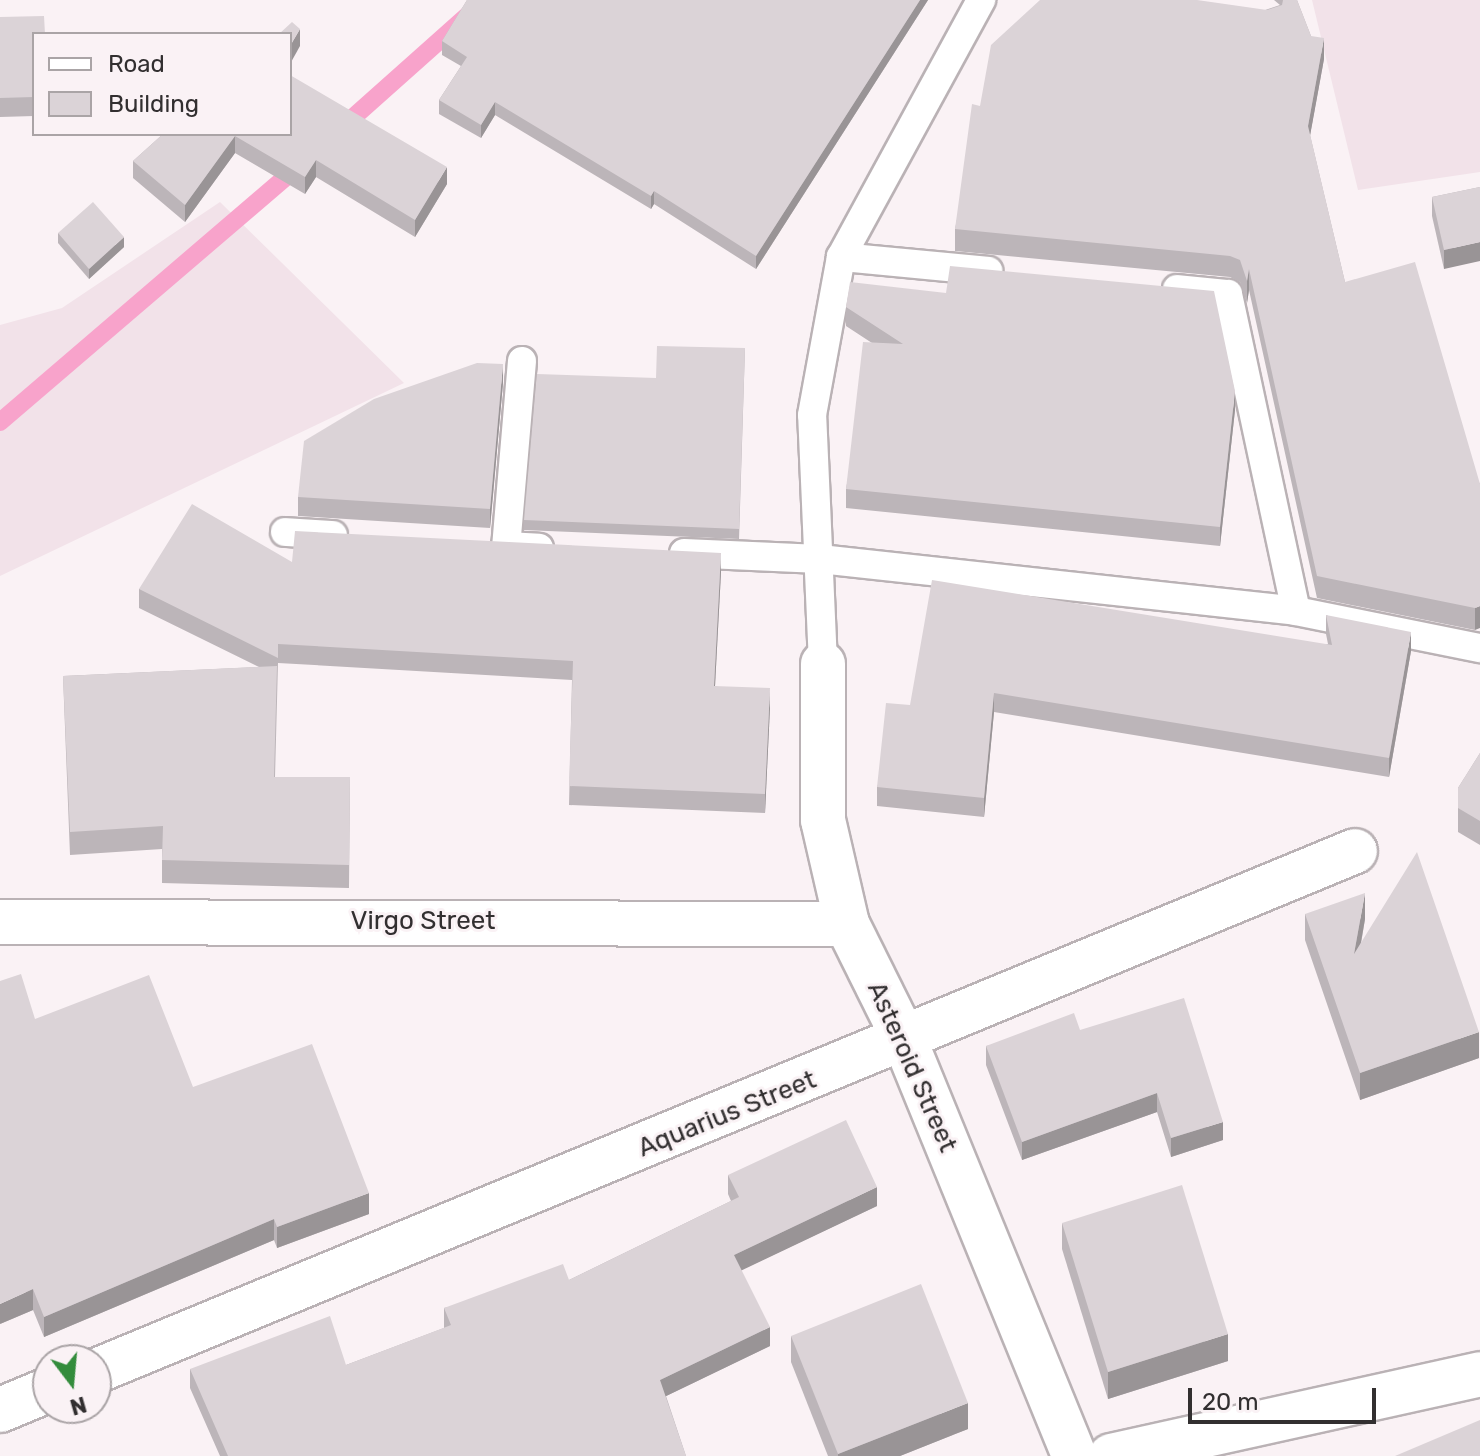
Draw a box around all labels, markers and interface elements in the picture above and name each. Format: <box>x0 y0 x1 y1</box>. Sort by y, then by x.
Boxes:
legend <box>32 32 292 136</box>
text: Road <box>108 50 165 78</box>
text: Building <box>108 90 199 118</box>
street label: Virgo Street <box>351 905 495 937</box>
street label: Asteroid Street <box>860 977 964 1157</box>
street label: Aquarius Street <box>633 1064 821 1164</box>
north arrow <box>32 1344 112 1424</box>
scale bar <box>1192 1372 1380 1422</box>
text: 20 m <box>1202 1388 1259 1416</box>
text: N <box>67 1390 90 1421</box>

